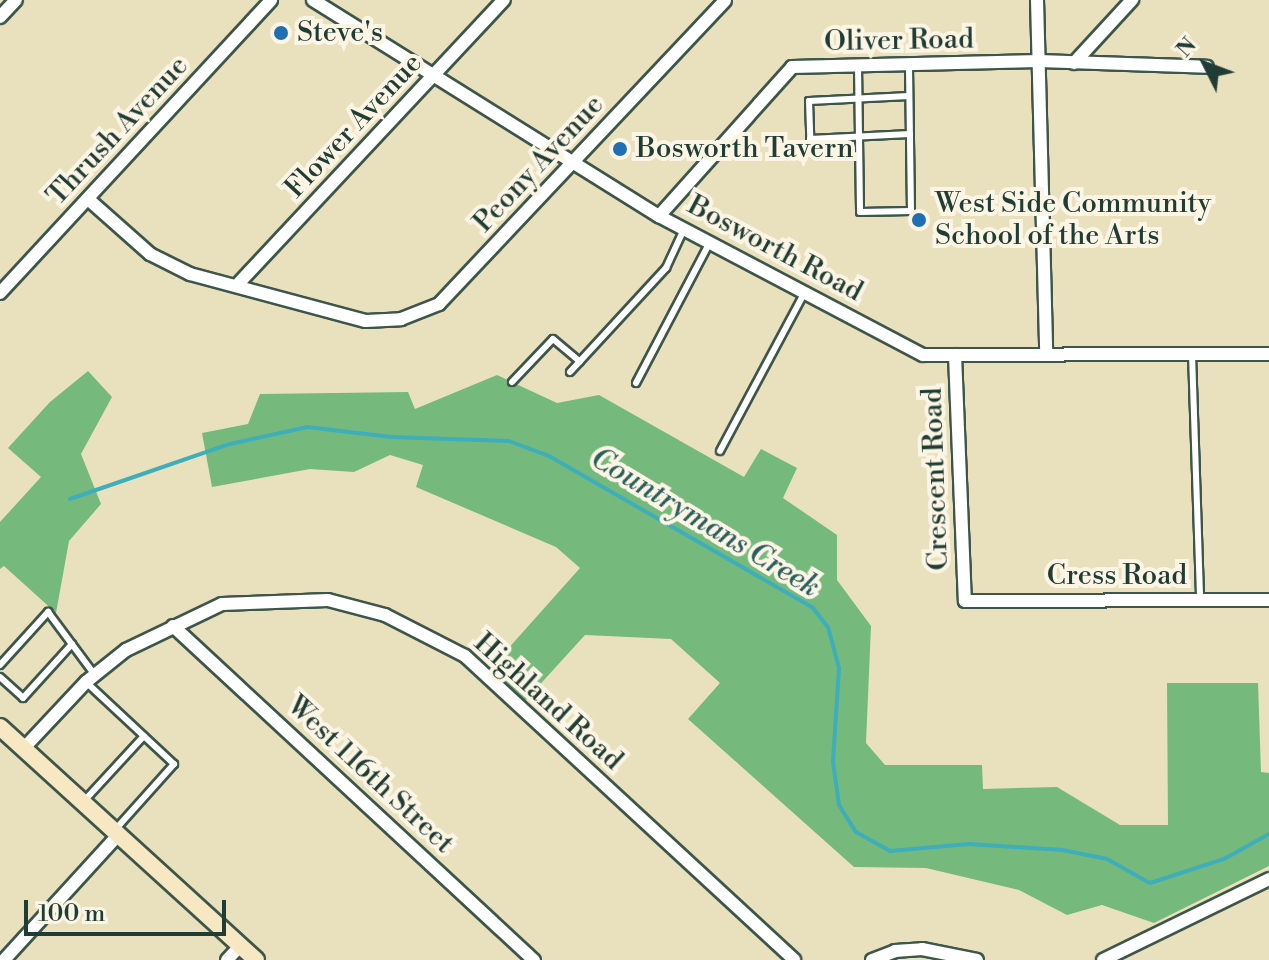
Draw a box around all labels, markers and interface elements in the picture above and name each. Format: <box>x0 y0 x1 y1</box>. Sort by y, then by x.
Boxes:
place label: Steve's <box>297 16 383 50</box>
street label: Oliver Road <box>824 23 974 59</box>
marker: Steve's <box>272 24 290 42</box>
north arrow <box>1165 24 1245 104</box>
text: N <box>1171 32 1203 63</box>
street label: Flower Avenue <box>278 47 430 205</box>
street label: Thrush Avenue <box>40 49 196 213</box>
street label: Peony Avenue <box>467 88 611 240</box>
place label: Bosworth Tavern <box>636 132 853 166</box>
marker: Bosworth Tavern <box>611 140 629 158</box>
place label: West Side Community School of the Arts <box>935 187 1211 253</box>
street label: Bosworth Road <box>682 189 868 309</box>
marker: West Side Community School of the Arts <box>910 211 928 229</box>
street label: Crescent Road <box>916 387 956 571</box>
water label: Countrymans Creek <box>584 440 826 606</box>
street label: Cress Road <box>1047 559 1187 593</box>
street label: Highland Road <box>467 626 629 778</box>
street label: West 116th Street <box>280 689 460 861</box>
scale bar <box>28 884 230 934</box>
text: 100 m <box>38 899 105 929</box>

